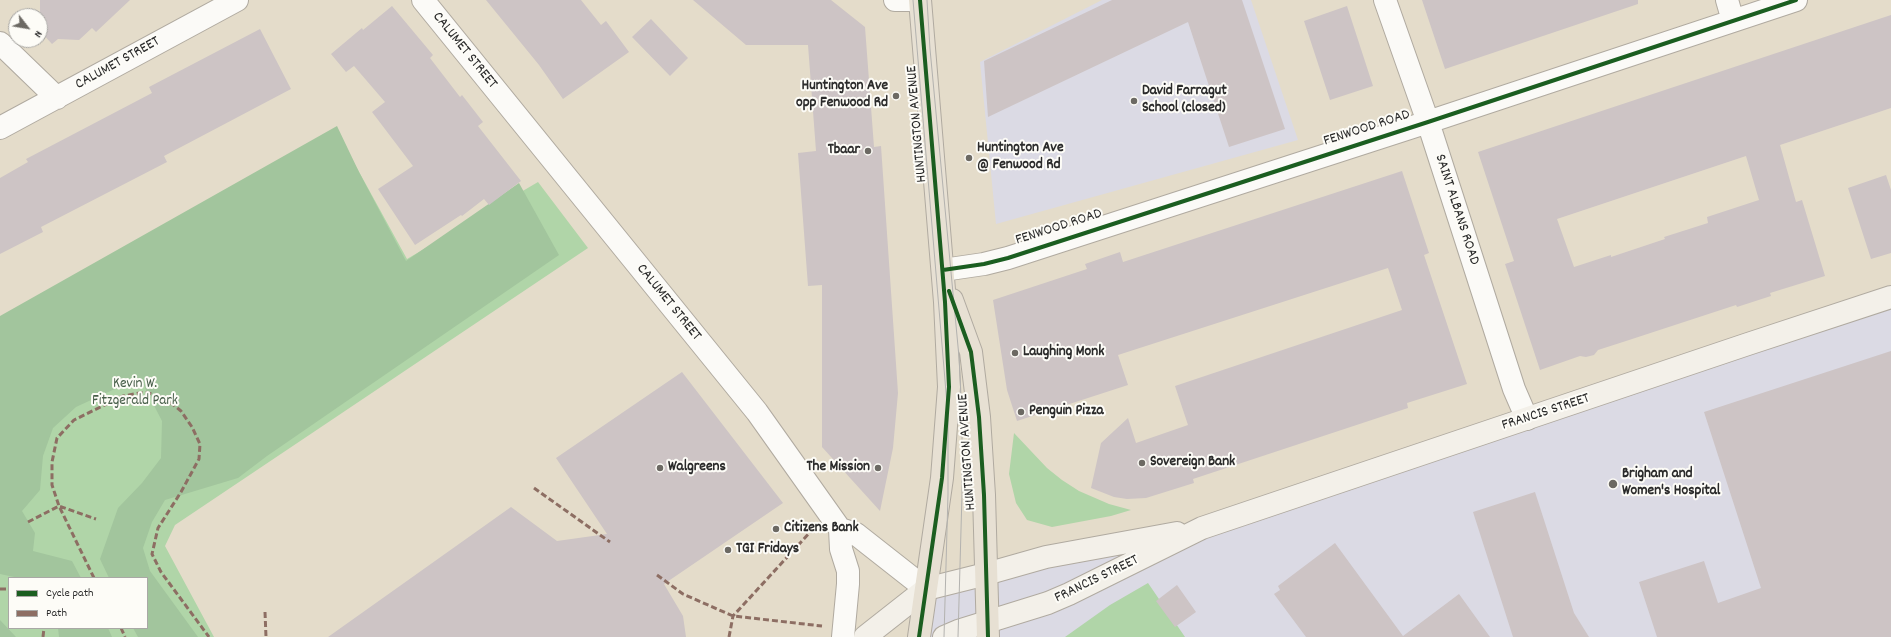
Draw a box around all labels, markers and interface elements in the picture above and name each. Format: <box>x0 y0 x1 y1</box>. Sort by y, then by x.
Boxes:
north arrow <box>8 8 48 48</box>
street label: CALUMET STREET <box>428 9 500 93</box>
text: N <box>29 27 46 40</box>
street label: CALUMET STREET <box>73 33 163 95</box>
street label: HUNTINGTON AVENUE <box>904 65 932 183</box>
place label: Huntington Ave opp Fenwood Rd <box>796 78 888 113</box>
place label: David Farragut School (closed) <box>1142 83 1227 118</box>
marker: Huntington Ave opp Fenwood Rd <box>891 91 901 101</box>
marker: David Farragut School (closed) <box>1129 96 1139 106</box>
street label: FENWOOD ROAD <box>1322 107 1412 151</box>
place label: Huntington Ave @ Fenwood Rd <box>977 140 1063 175</box>
place label: Tbaar <box>828 142 860 160</box>
marker: Tbaar <box>863 146 873 156</box>
street label: SAINT ALBANS ROAD <box>1430 152 1482 268</box>
marker: Huntington Ave @ Fenwood Rd <box>964 153 974 163</box>
street label: FENWOOD ROAD <box>1014 206 1104 250</box>
street label: CALUMET STREET <box>632 261 704 345</box>
place label: Laughing Monk <box>1023 344 1104 362</box>
marker: Laughing Monk <box>1010 348 1020 358</box>
park label: Kevin W. Fitzgerald Park <box>92 376 178 411</box>
street label: FRANCIS STREET <box>1500 390 1592 436</box>
street label: HUNTINGTON AVENUE <box>955 393 981 511</box>
place label: Penguin Pizza <box>1029 403 1103 421</box>
marker: Penguin Pizza <box>1016 407 1026 417</box>
place label: Sovereign Bank <box>1150 454 1235 472</box>
marker: Sovereign Bank <box>1137 458 1147 468</box>
place label: Walgreens <box>668 459 726 477</box>
place label: The Mission <box>807 459 870 477</box>
marker: Walgreens <box>655 463 665 473</box>
marker: The Mission <box>873 463 883 473</box>
place label: Brigham and Women's Hospital <box>1622 466 1720 501</box>
marker: Brigham and Women's Hospital <box>1607 478 1619 490</box>
place label: Citizens Bank <box>784 520 859 538</box>
marker: Citizens Bank <box>771 524 781 534</box>
place label: TGI Fridays <box>736 541 799 559</box>
marker: TGI Fridays <box>723 545 733 555</box>
street label: FRANCIS STREET <box>1052 552 1142 608</box>
legend <box>8 577 148 629</box>
text: Cycle path <box>46 585 94 602</box>
text: Path <box>46 605 67 622</box>

